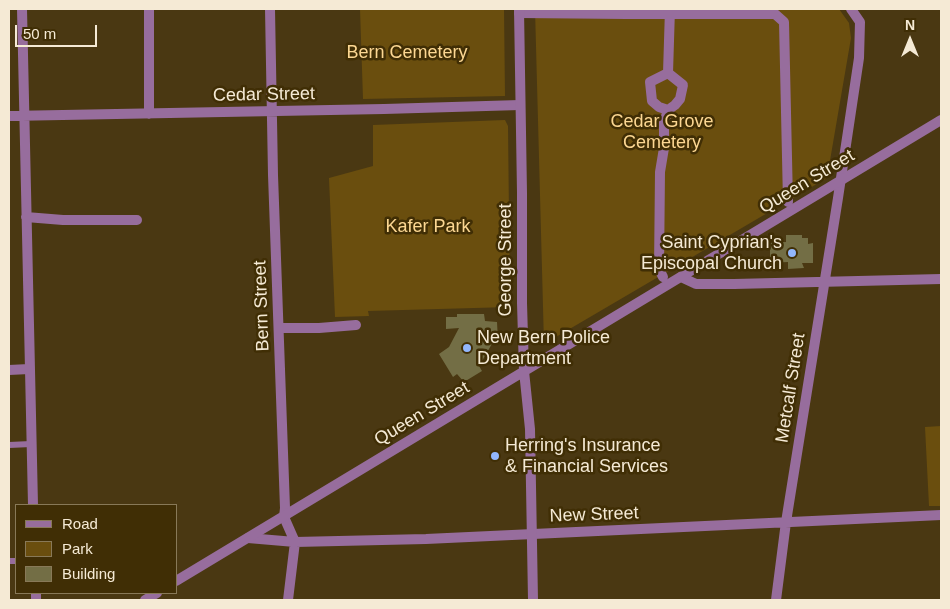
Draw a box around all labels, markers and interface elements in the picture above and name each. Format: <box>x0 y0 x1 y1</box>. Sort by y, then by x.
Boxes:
scale bar <box>18 15 100 47</box>
north arrow <box>885 15 935 65</box>
text: N <box>905 17 915 33</box>
text: 50 m <box>23 25 56 42</box>
park label: Bern Cemetery <box>346 42 468 64</box>
street label: Cedar Street <box>213 83 315 107</box>
park label: Cedar Grove Cemetery <box>610 111 714 154</box>
street label: Queen Street <box>756 145 858 219</box>
street label: George Street <box>495 203 517 317</box>
park label: Kafer Park <box>385 216 471 238</box>
place label: Saint Cyprian's Episcopal Church <box>641 232 782 274</box>
marker: Saint Cyprian's Episcopal Church <box>786 247 798 259</box>
street label: Bern Street <box>250 260 274 352</box>
place label: New Bern Police Department <box>477 327 610 369</box>
street label: Metcalf Street <box>772 331 810 445</box>
marker: New Bern Police Department <box>461 342 473 354</box>
street label: Queen Street <box>371 377 473 451</box>
place label: Herring's Insurance & Financial Services <box>505 435 668 478</box>
marker: Herring's Insurance & Financial Services <box>489 450 501 462</box>
street label: New Street <box>549 503 639 527</box>
legend <box>15 504 178 594</box>
text: Road <box>62 515 98 532</box>
text: Park <box>62 540 93 557</box>
text: Building <box>62 565 115 582</box>

